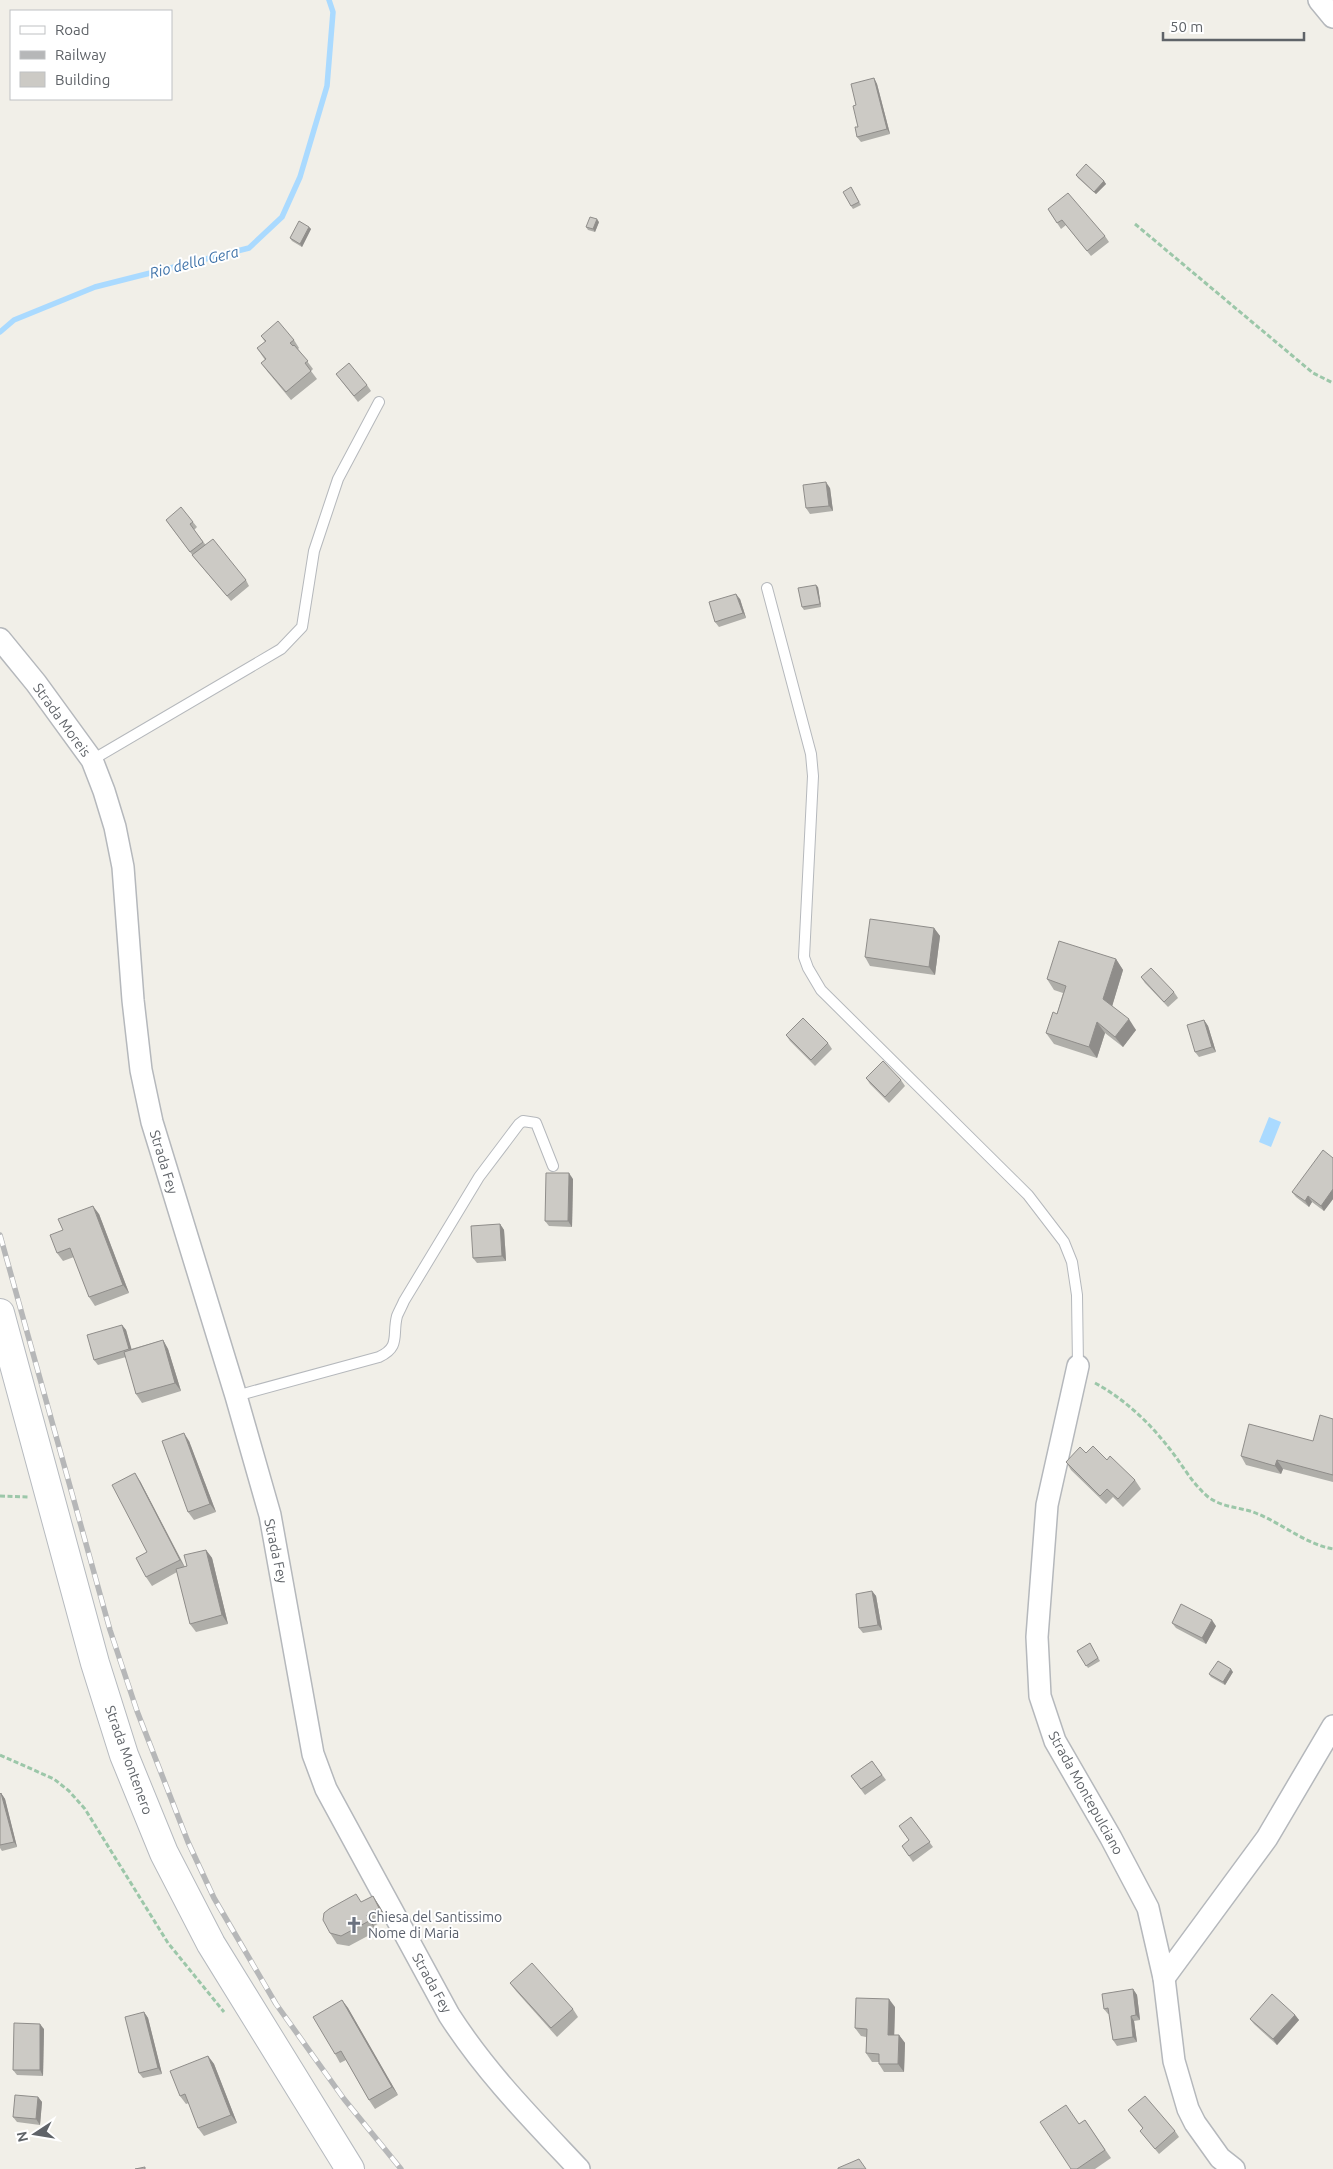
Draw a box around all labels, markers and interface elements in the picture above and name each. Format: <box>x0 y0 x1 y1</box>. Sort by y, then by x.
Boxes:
legend <box>10 10 172 100</box>
scale bar <box>1163 10 1304 42</box>
text: 50 m <box>1170 18 1203 35</box>
text: Road <box>55 21 90 38</box>
text: Railway <box>55 46 106 63</box>
text: Building <box>55 71 110 88</box>
water label: Rio della Gera <box>148 243 240 281</box>
street label: Strada Moreis <box>30 680 94 760</box>
street label: Strada Fey <box>147 1128 181 1196</box>
street label: Strada Fey <box>261 1517 291 1585</box>
street label: Strada Montenero <box>102 1703 156 1817</box>
street label: Strada Montepulciano <box>1045 1728 1127 1858</box>
place label: Chiesa del Santissimo Nome di Maria <box>368 1909 502 1941</box>
church icon: Chiesa del Santissimo Nome di Maria <box>344 1915 364 1935</box>
street label: Strada Fey <box>409 1950 455 2016</box>
north arrow <box>10 2109 60 2159</box>
text: N <box>13 2130 31 2143</box>

